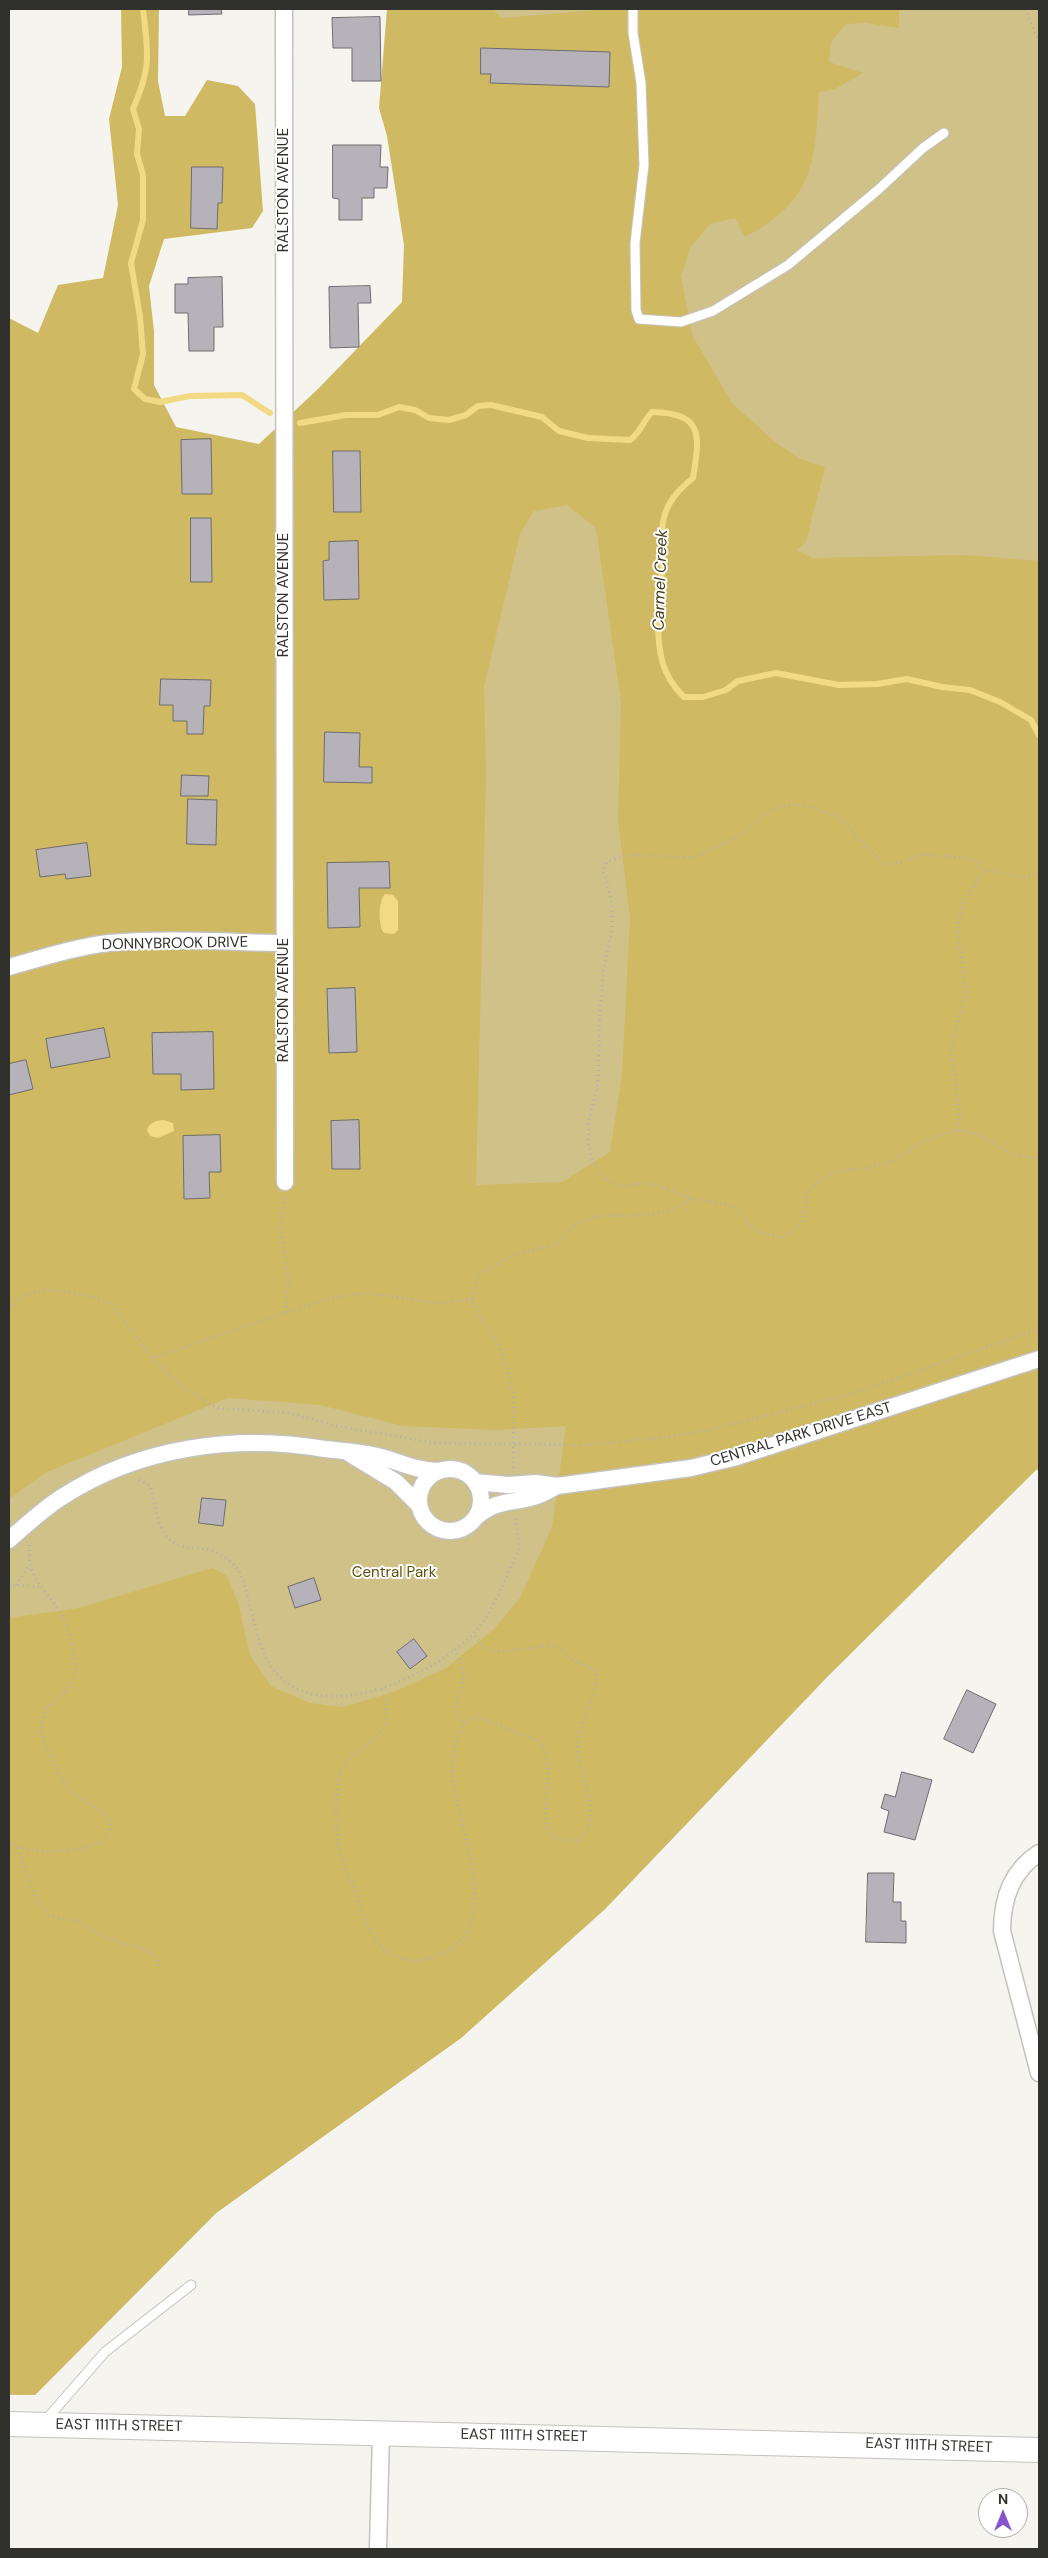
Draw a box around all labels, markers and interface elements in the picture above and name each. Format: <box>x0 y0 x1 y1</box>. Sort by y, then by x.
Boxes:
street label: RALSTON AVENUE <box>275 128 293 252</box>
water label: Carmel Creek <box>650 529 672 631</box>
street label: RALSTON AVENUE <box>275 533 293 657</box>
street label: DONNYBROOK DRIVE <box>102 934 248 954</box>
street label: RALSTON AVENUE <box>275 938 293 1062</box>
street label: CENTRAL PARK DRIVE EAST <box>708 1399 894 1471</box>
park label: Central Park <box>352 1564 436 1582</box>
street label: EAST 111TH STREET <box>55 2416 183 2436</box>
street label: EAST 111TH STREET <box>460 2426 588 2446</box>
street label: EAST 111TH STREET <box>865 2435 993 2457</box>
north arrow <box>978 2488 1028 2538</box>
text: N <box>998 2490 1008 2508</box>

